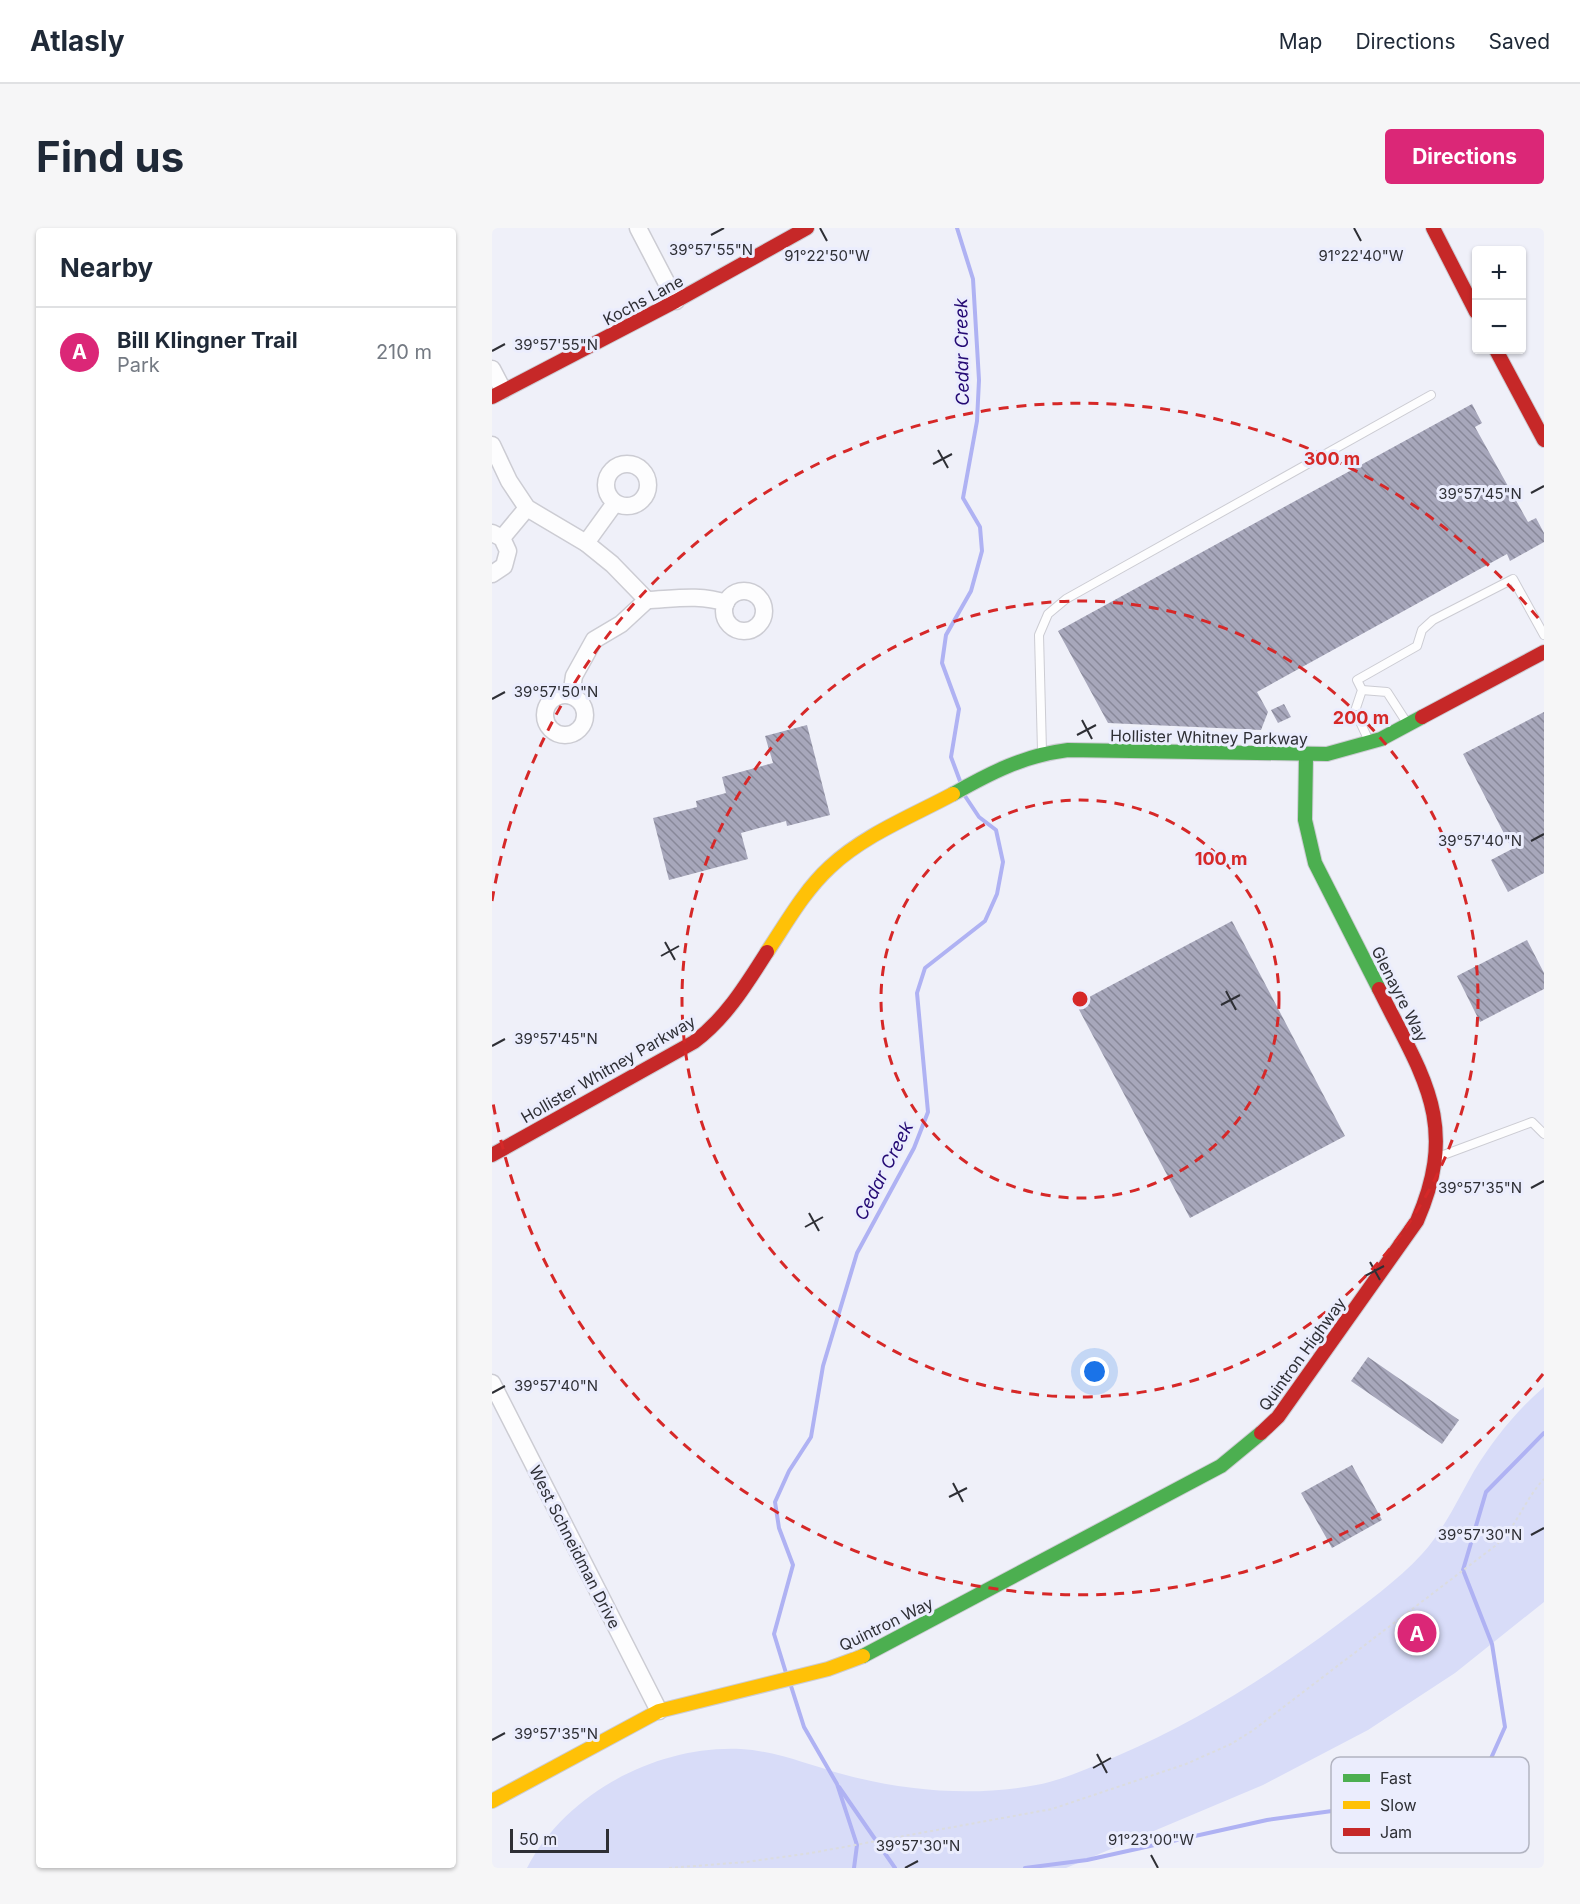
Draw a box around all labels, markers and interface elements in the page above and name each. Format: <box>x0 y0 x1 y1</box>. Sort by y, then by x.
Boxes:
text: Atlasly <box>30 24 125 58</box>
text: Map <box>1279 29 1322 54</box>
text: Directions <box>1355 29 1456 54</box>
text: Saved <box>1489 29 1550 54</box>
button: Directions <box>1385 129 1544 184</box>
text: Find us <box>36 131 184 182</box>
text: 39°57'55"N <box>669 240 753 259</box>
text: 91°22'50"W <box>784 246 870 265</box>
text: 91°22'40"W <box>1318 246 1404 265</box>
map controls <box>1472 246 1526 354</box>
button: + <box>1472 246 1526 300</box>
text: Nearby <box>60 252 153 283</box>
street label: Kochs Lane <box>599 270 687 330</box>
water label: Cedar Creek <box>950 297 973 406</box>
button: − <box>1472 300 1526 354</box>
text: Bill Klingner Trail <box>117 327 298 353</box>
text: 39°57'55"N <box>514 335 598 354</box>
text: A <box>72 340 87 364</box>
text: 210 m <box>376 340 432 364</box>
text: Park <box>117 353 160 377</box>
text: 300 m <box>1304 448 1360 469</box>
text: 39°57'45"N <box>1438 484 1522 503</box>
text: 39°57'50"N <box>514 682 598 701</box>
text: 200 m <box>1333 707 1389 728</box>
street label: Hollister Whitney Parkway <box>1110 725 1308 749</box>
text: 39°57'40"N <box>1438 831 1522 850</box>
text: 100 m <box>1195 848 1247 869</box>
street label: Glenayre Way <box>1367 943 1433 1045</box>
centre of rings <box>1070 989 1090 1009</box>
street label: Hollister Whitney Parkway <box>517 1011 699 1127</box>
text: 39°57'45"N <box>514 1029 598 1048</box>
water label: Cedar Creek <box>850 1117 918 1224</box>
text: 39°57'35"N <box>1438 1178 1522 1197</box>
street label: Quintron Highway <box>1254 1293 1350 1415</box>
your location <box>1080 1357 1109 1386</box>
text: 39°57'40"N <box>514 1376 598 1395</box>
street label: West Schneidman Drive <box>525 1462 625 1632</box>
text: 39°57'30"N <box>1438 1525 1522 1544</box>
street label: Quintron Way <box>836 1593 936 1655</box>
pin: A <box>1398 1610 1436 1656</box>
text: 39°57'35"N <box>514 1724 598 1743</box>
legend <box>1331 1757 1529 1853</box>
text: Fast <box>1380 1768 1412 1788</box>
text: Slow <box>1380 1795 1417 1815</box>
text: Jam <box>1380 1822 1412 1842</box>
scale bar <box>510 1826 609 1854</box>
text: 50 m <box>519 1829 557 1849</box>
text: 91°23'00"W <box>1108 1830 1194 1849</box>
text: 39°57'30"N <box>876 1836 960 1855</box>

